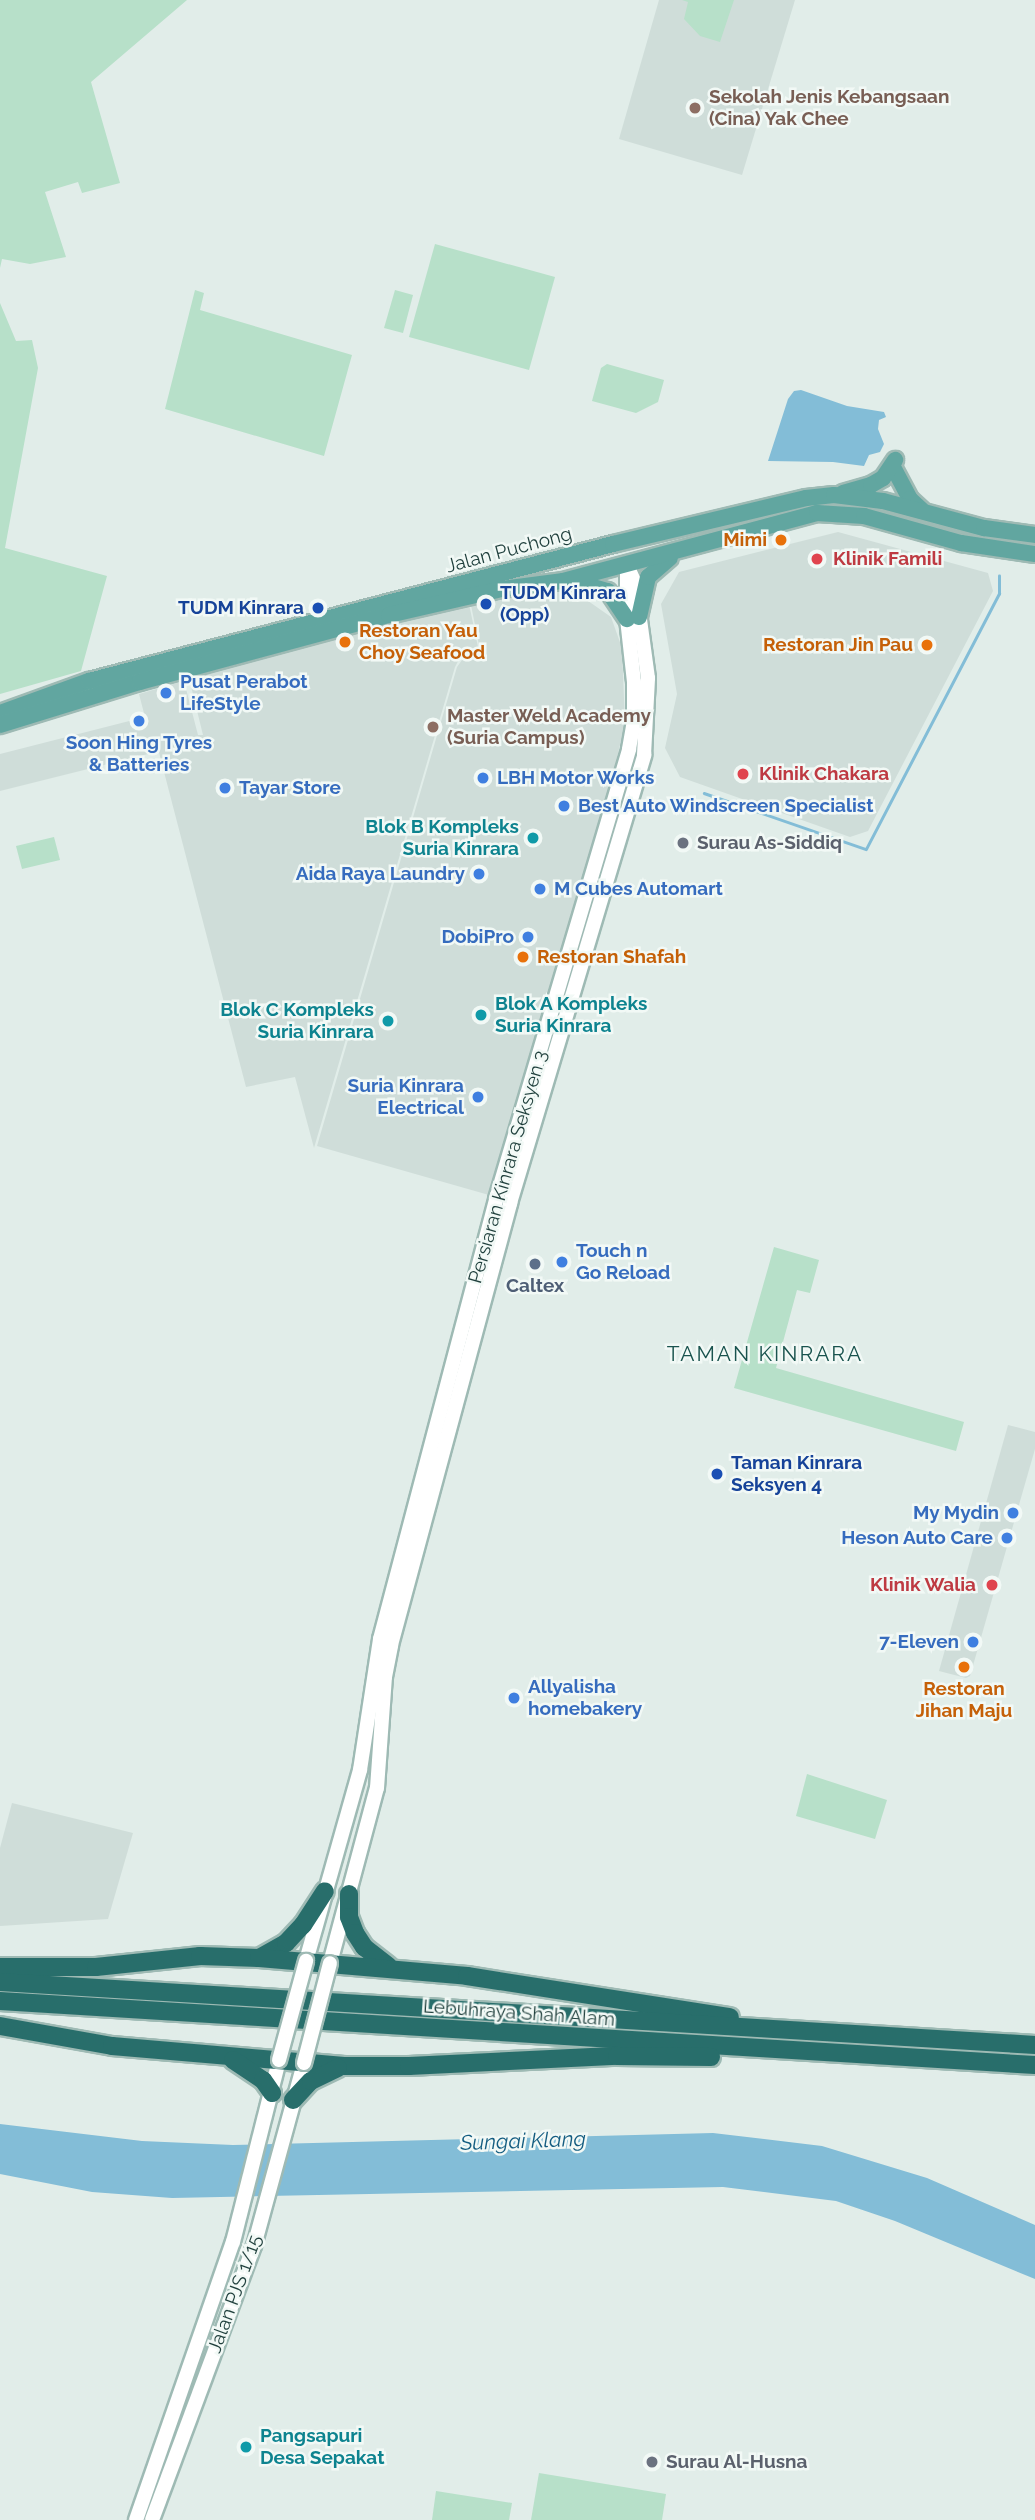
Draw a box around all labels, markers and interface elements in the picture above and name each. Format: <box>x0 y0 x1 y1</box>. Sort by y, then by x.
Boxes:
place label: Sekolah Jenis Kebangsaan (Cina) Yak Chee <box>709 86 950 130</box>
marker: Sekolah Jenis Kebangsaan (Cina) Yak Chee <box>687 100 703 116</box>
street label: Jalan Puchong <box>443 522 575 578</box>
place label: Mimi <box>723 529 767 551</box>
marker: Mimi <box>773 532 789 548</box>
place label: Klinik Famili <box>833 548 942 570</box>
marker: Klinik Famili <box>807 549 827 569</box>
place label: TUDM Kinrara (Opp) <box>500 582 626 626</box>
marker: TUDM Kinrara (Opp) <box>478 596 494 612</box>
place label: TUDM Kinrara <box>178 597 304 619</box>
marker: TUDM Kinrara <box>310 600 326 616</box>
place label: Restoran Yau Choy Seafood <box>359 620 486 664</box>
marker: Restoran Yau Choy Seafood <box>337 634 353 650</box>
place label: Restoran Jin Pau <box>762 634 913 656</box>
marker: Restoran Jin Pau <box>919 637 935 653</box>
place label: Pusat Perabot LifeStyle <box>180 671 308 715</box>
marker: Pusat Perabot LifeStyle <box>158 685 174 701</box>
place label: Master Weld Academy (Suria Campus) <box>447 705 653 749</box>
marker: Soon Hing Tyres & Batteries <box>131 713 147 729</box>
marker: Master Weld Academy (Suria Campus) <box>425 719 441 735</box>
place label: Soon Hing Tyres & Batteries <box>65 732 213 776</box>
place label: Klinik Chakara <box>759 763 889 785</box>
marker: Klinik Chakara <box>733 764 753 784</box>
place label: LBH Motor Works <box>497 767 655 789</box>
marker: LBH Motor Works <box>475 770 491 786</box>
place label: Tayar Store <box>239 777 341 799</box>
marker: Tayar Store <box>217 780 233 796</box>
place label: Best Auto Windscreen Specialist <box>578 795 875 817</box>
marker: Best Auto Windscreen Specialist <box>556 798 572 814</box>
place label: Blok B Kompleks Suria Kinrara <box>365 816 519 860</box>
marker: Blok B Kompleks Suria Kinrara <box>525 830 541 846</box>
place label: Surau As-Siddiq <box>697 832 843 854</box>
marker: Surau As-Siddiq <box>675 835 691 851</box>
place label: Aida Raya Laundry <box>296 863 465 885</box>
marker: Aida Raya Laundry <box>471 866 487 882</box>
place label: M Cubes Automart <box>554 878 723 900</box>
marker: M Cubes Automart <box>532 881 548 897</box>
place label: DobiPro <box>441 926 514 948</box>
marker: DobiPro <box>520 929 536 945</box>
place label: Restoran Shafah <box>537 946 686 968</box>
marker: Restoran Shafah <box>515 949 531 965</box>
place label: Blok A Kompleks Suria Kinrara <box>495 993 649 1037</box>
place label: Blok C Kompleks Suria Kinrara <box>220 999 374 1043</box>
marker: Blok A Kompleks Suria Kinrara <box>473 1007 489 1023</box>
marker: Blok C Kompleks Suria Kinrara <box>380 1013 396 1029</box>
street label: Persiaran Kinrara Seksyen 3 <box>464 1048 552 1286</box>
place label: Suria Kinrara Electrical <box>348 1075 464 1119</box>
marker: Suria Kinrara Electrical <box>470 1089 486 1105</box>
place label: Touch n Go Reload <box>576 1240 670 1284</box>
marker: Touch n Go Reload <box>554 1254 570 1270</box>
marker: Caltex <box>527 1256 543 1272</box>
place label: Caltex <box>506 1275 564 1297</box>
district label: TAMAN KINRARA <box>668 1341 862 1367</box>
place label: Taman Kinrara Seksyen 4 <box>731 1452 862 1496</box>
marker: Taman Kinrara Seksyen 4 <box>709 1466 725 1482</box>
place label: My Mydin <box>912 1502 999 1524</box>
marker: My Mydin <box>1005 1505 1021 1521</box>
place label: Heson Auto Care <box>841 1527 993 1549</box>
marker: Heson Auto Care <box>999 1530 1015 1546</box>
place label: Klinik Walia <box>869 1574 976 1596</box>
marker: Klinik Walia <box>982 1575 1002 1595</box>
place label: 7-Eleven <box>879 1631 959 1653</box>
marker: 7-Eleven <box>965 1634 981 1650</box>
marker: Restoran Jihan Maju <box>956 1659 972 1675</box>
place label: Allyalisha homebakery <box>528 1676 642 1720</box>
place label: Restoran Jihan Maju <box>916 1678 1012 1722</box>
marker: Allyalisha homebakery <box>506 1690 522 1706</box>
street label: Lebuhraya Shah Alam <box>422 1995 616 2031</box>
water label: Sungai Klang <box>460 2126 586 2156</box>
street label: Jalan PJS 1/15 <box>203 2232 267 2356</box>
place label: Pangsapuri Desa Sepakat <box>260 2425 384 2469</box>
marker: Pangsapuri Desa Sepakat <box>238 2439 254 2455</box>
place label: Surau Al-Husna <box>666 2451 808 2473</box>
marker: Surau Al-Husna <box>644 2454 660 2470</box>

